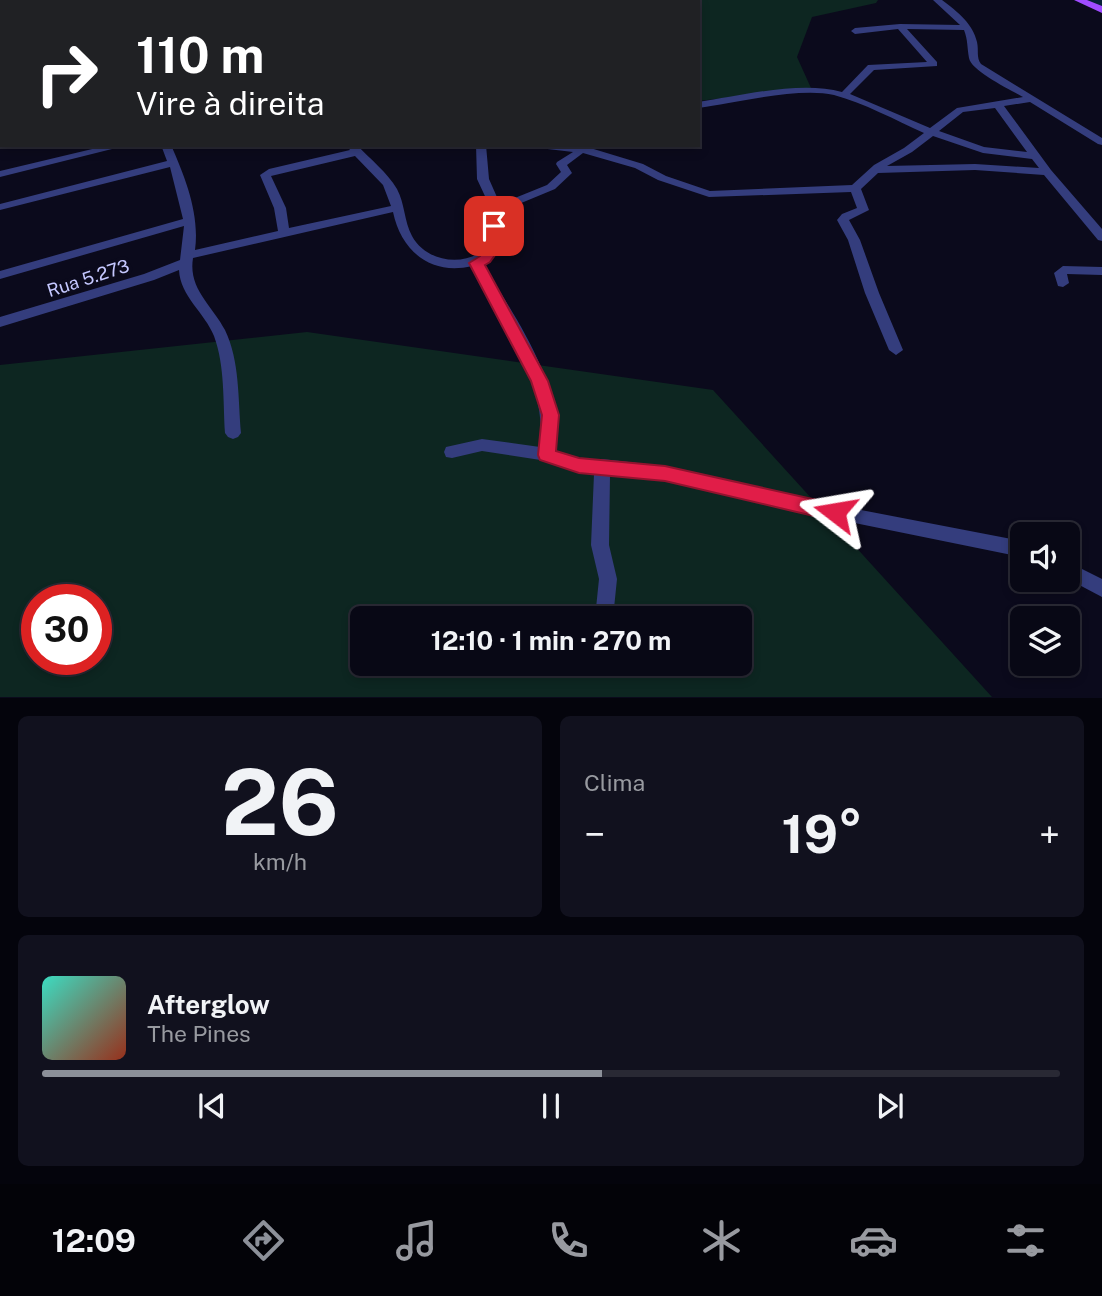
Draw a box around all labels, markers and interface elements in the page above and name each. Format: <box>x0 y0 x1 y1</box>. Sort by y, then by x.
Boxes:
text: 110 m <box>136 26 264 84</box>
icon: right <box>21 28 112 119</box>
text: Vire à direita <box>136 85 324 122</box>
pin <box>464 196 524 256</box>
icon: arrive <box>475 207 513 245</box>
street label: Rua 5.273 <box>44 255 132 301</box>
position arrow <box>798 475 872 549</box>
map controls <box>1010 522 1080 676</box>
button: sound <box>1010 522 1080 592</box>
speed limit sign: 30 <box>21 584 112 675</box>
button: layers <box>1010 606 1080 676</box>
text: 12:10 · 1 min · 270 m <box>431 625 671 656</box>
text: 26 <box>221 749 339 855</box>
text: Clima <box>584 769 645 796</box>
text: 19° <box>781 804 863 865</box>
text: − <box>584 812 605 857</box>
text: + <box>1039 812 1060 857</box>
text: km/h <box>253 848 307 875</box>
text: Afterglow <box>147 989 270 1020</box>
text: The Pines <box>147 1020 251 1047</box>
icon: previous <box>193 1087 231 1125</box>
icon: pause <box>532 1087 570 1125</box>
icon: next <box>871 1087 909 1125</box>
icon: directions <box>239 1216 288 1265</box>
icon: music <box>392 1216 441 1265</box>
icon: phone <box>544 1216 593 1265</box>
icon: climate <box>697 1216 746 1265</box>
icon: car <box>849 1216 898 1265</box>
icon: filters <box>1001 1216 1050 1265</box>
text: 12:09 <box>52 1222 136 1259</box>

